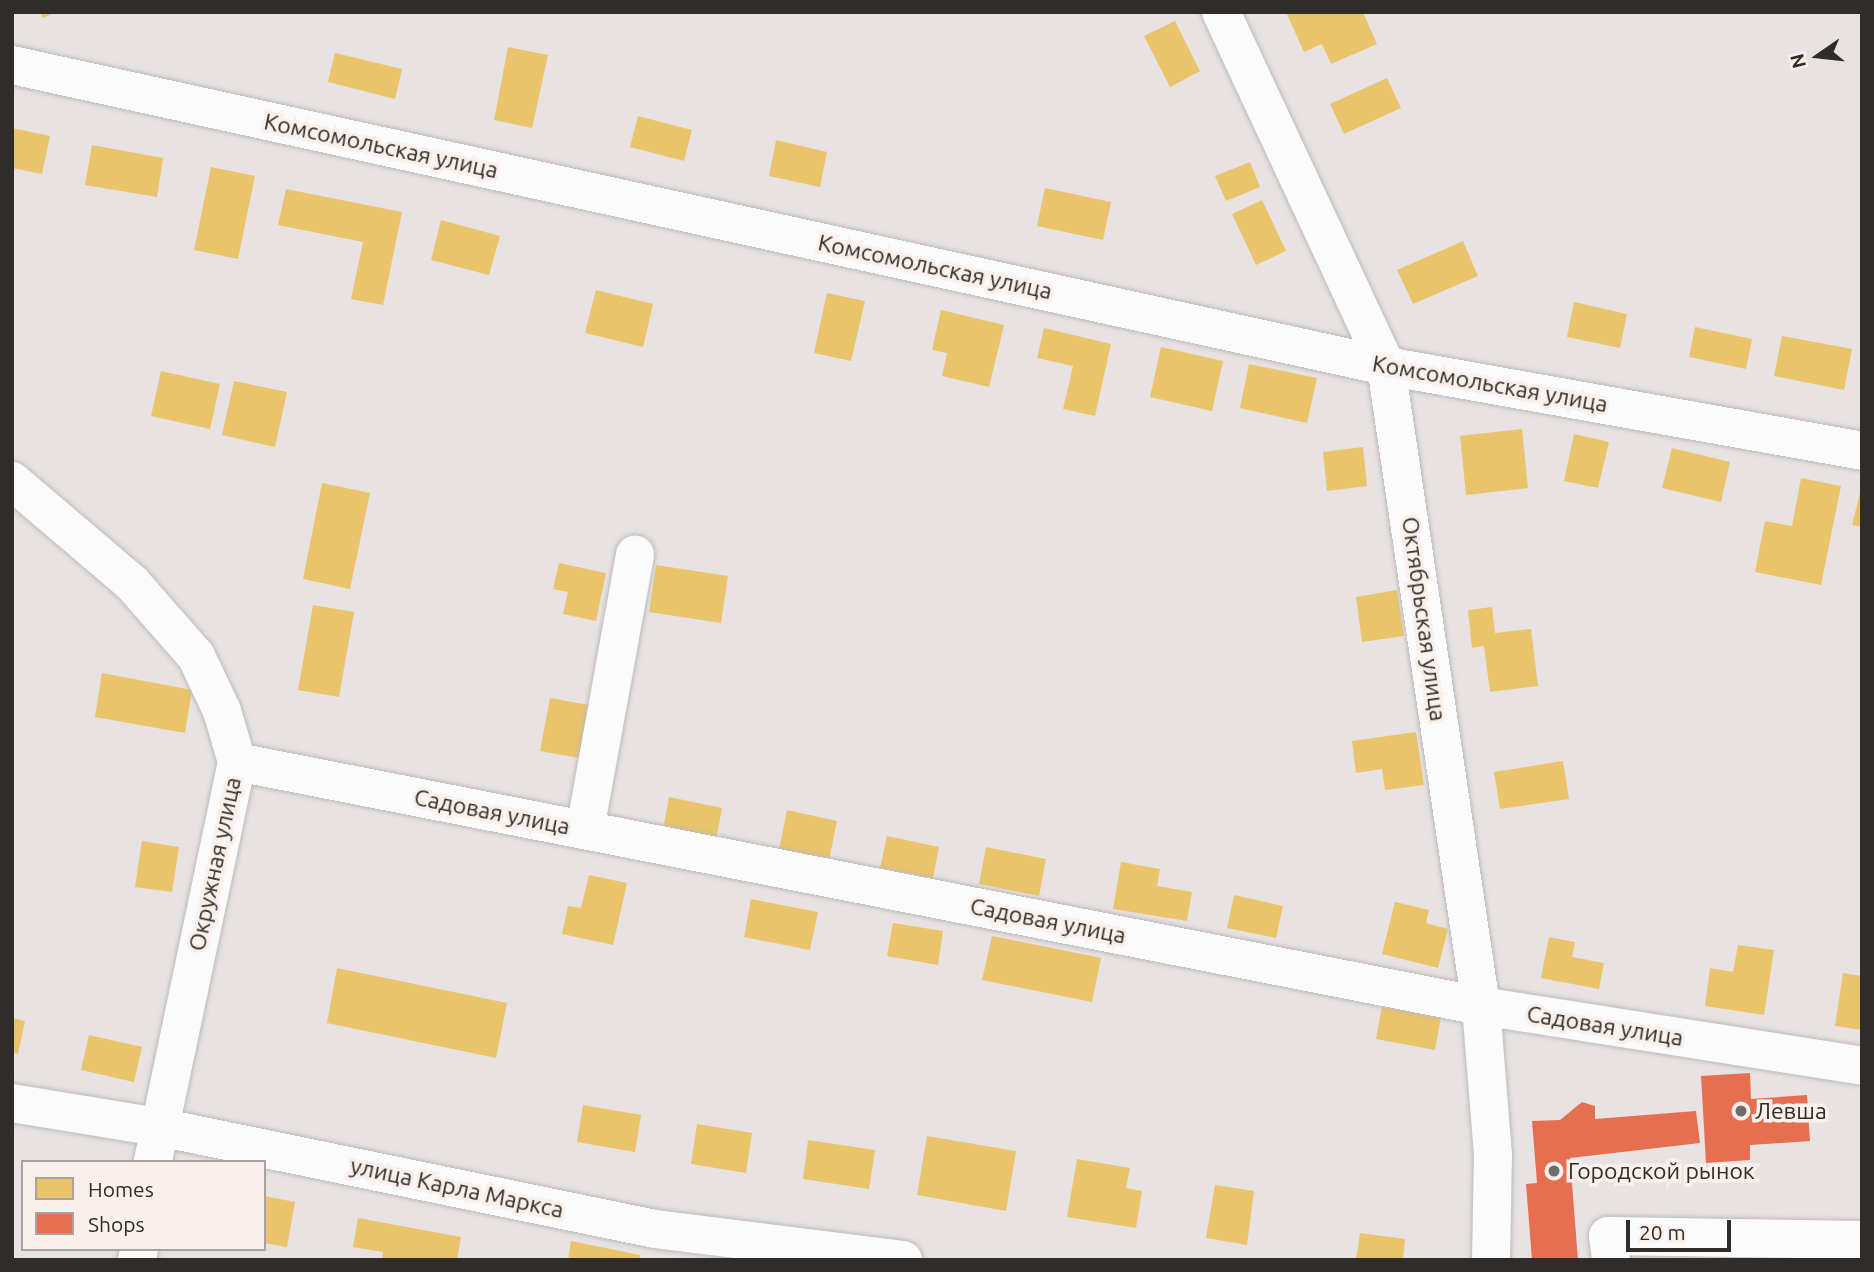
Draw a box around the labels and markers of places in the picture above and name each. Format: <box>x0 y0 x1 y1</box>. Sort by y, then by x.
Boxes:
place label: Левша <box>1755 1097 1827 1125</box>
marker: Левша <box>1733 1103 1749 1119</box>
place label: Городской рынок <box>1568 1157 1755 1185</box>
marker: Городской рынок <box>1546 1163 1562 1179</box>

